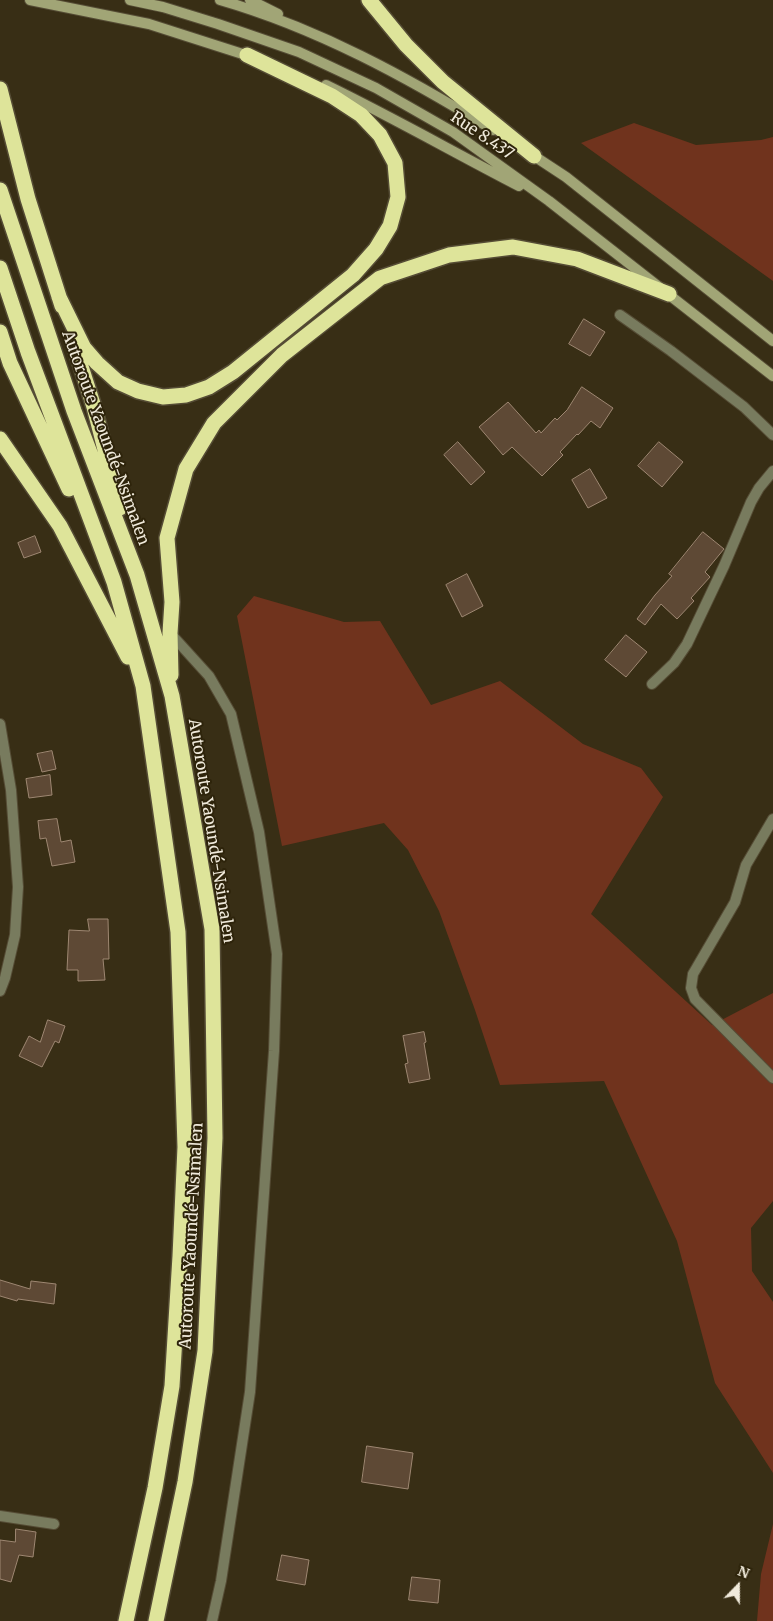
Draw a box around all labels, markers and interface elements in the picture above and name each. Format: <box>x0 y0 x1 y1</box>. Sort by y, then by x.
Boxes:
street label: Rue 8.437 <box>447 108 517 164</box>
street label: Autoroute Yaoundé-Nsimalen <box>57 328 153 548</box>
street label: Autoroute Yaoundé-Nsimalen <box>184 717 238 945</box>
street label: Autoroute Yaoundé-Nsimalen <box>176 1122 208 1350</box>
north arrow <box>713 1561 763 1611</box>
text: N <box>735 1562 752 1583</box>

